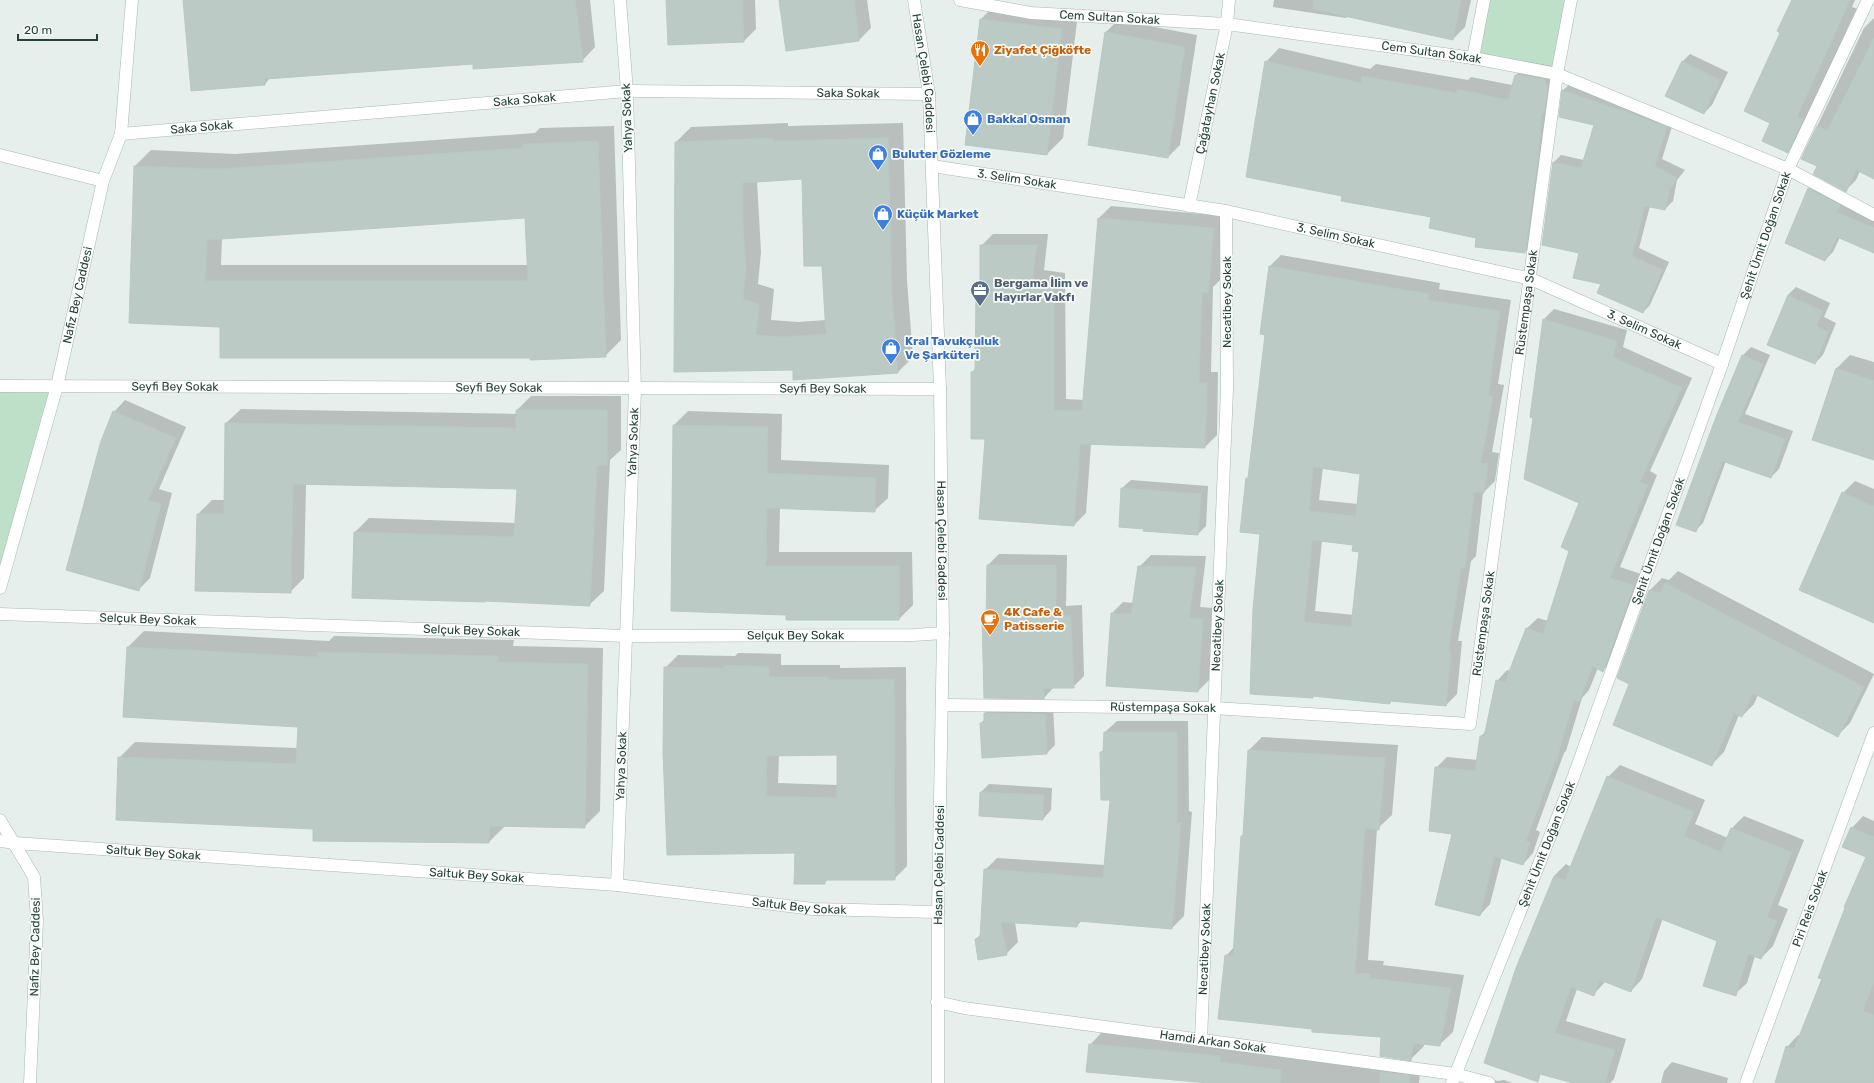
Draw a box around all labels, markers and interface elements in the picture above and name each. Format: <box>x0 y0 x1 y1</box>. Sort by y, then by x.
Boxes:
street label: Cem Sultan Sokak <box>1059 8 1161 27</box>
street label: Hasan Çelebi Caddesi <box>909 13 937 133</box>
scale bar <box>18 16 97 42</box>
text: 20 m <box>24 23 52 37</box>
street label: Cem Sultan Sokak <box>1381 38 1484 67</box>
restaurant icon: Ziyafet Çiğköfte <box>969 39 991 67</box>
place label: Ziyafet Çiğköfte <box>994 43 1091 57</box>
street label: Çağatayhan Sokak <box>1193 50 1228 155</box>
street label: Yahya Sokak <box>619 82 635 153</box>
street label: Saka Sokak <box>817 86 881 101</box>
street label: Saka Sokak <box>493 90 557 109</box>
shop icon: Bakkal Osman <box>962 108 984 136</box>
place label: Bakkal Osman <box>987 112 1071 126</box>
street label: Saka Sokak <box>170 117 234 137</box>
shop icon: Buluter Gözleme <box>867 143 889 171</box>
place label: Buluter Gözleme <box>892 147 991 161</box>
street label: 3. Selim Sokak <box>976 166 1058 192</box>
street label: Şehit Ümit Doğan Sokak <box>1737 169 1794 301</box>
shop icon: Küçük Market <box>872 203 894 231</box>
place label: Küçük Market <box>897 207 979 221</box>
street label: 3. Selim Sokak <box>1295 220 1377 251</box>
street label: Nafiz Bey Caddesi <box>60 245 95 345</box>
street label: Rüstempaşa Sokak <box>1512 248 1541 356</box>
street label: Necatibey Sokak <box>1220 255 1234 348</box>
place label: Bergama İlim ve Hayırlar Vakfı <box>994 276 1088 304</box>
office icon: Bergama İlim ve Hayırlar Vakfı <box>969 279 991 307</box>
street label: 3. Selim Sokak <box>1605 307 1685 352</box>
place label: Kral Tavukçuluk Ve Şarküteri <box>905 334 999 362</box>
shop icon: Kral Tavukçuluk Ve Şarküteri <box>880 337 902 365</box>
street label: Seyfi Bey Sokak <box>131 379 219 394</box>
street label: Seyfi Bey Sokak <box>455 380 543 395</box>
street label: Seyfi Bey Sokak <box>779 381 867 396</box>
street label: Yahya Sokak <box>625 406 641 477</box>
street label: Şehit Ümit Doğan Sokak <box>1629 475 1688 607</box>
street label: Hasan Çelebi Caddesi <box>934 480 950 601</box>
street label: Rüstempaşa Sokak <box>1469 569 1498 677</box>
street label: Necatibey Sokak <box>1209 578 1226 672</box>
place label: 4K Cafe & Patisserie <box>1004 605 1064 633</box>
cafe icon: 4K Cafe & Patisserie <box>979 608 1001 636</box>
street label: Selçuk Bey Sokak <box>99 610 197 628</box>
street label: Selçuk Bey Sokak <box>423 622 521 639</box>
street label: Selçuk Bey Sokak <box>747 628 845 643</box>
street label: Rüstempaşa Sokak <box>1110 700 1217 715</box>
street label: Yahya Sokak <box>613 730 630 801</box>
street label: Şehit Ümit Doğan Sokak <box>1516 778 1578 909</box>
street label: Hasan Çelebi Caddesi <box>931 805 947 925</box>
street label: Saltuk Bey Sokak <box>106 842 202 863</box>
street label: Saltuk Bey Sokak <box>429 865 525 886</box>
street label: Piri Reis Sokak <box>1789 867 1831 949</box>
street label: Saltuk Bey Sokak <box>751 895 847 917</box>
street label: Nafiz Bey Caddesi <box>27 897 43 997</box>
street label: Necatibey Sokak <box>1196 902 1213 995</box>
street label: Hamdi Arkan Sokak <box>1159 1027 1268 1056</box>

